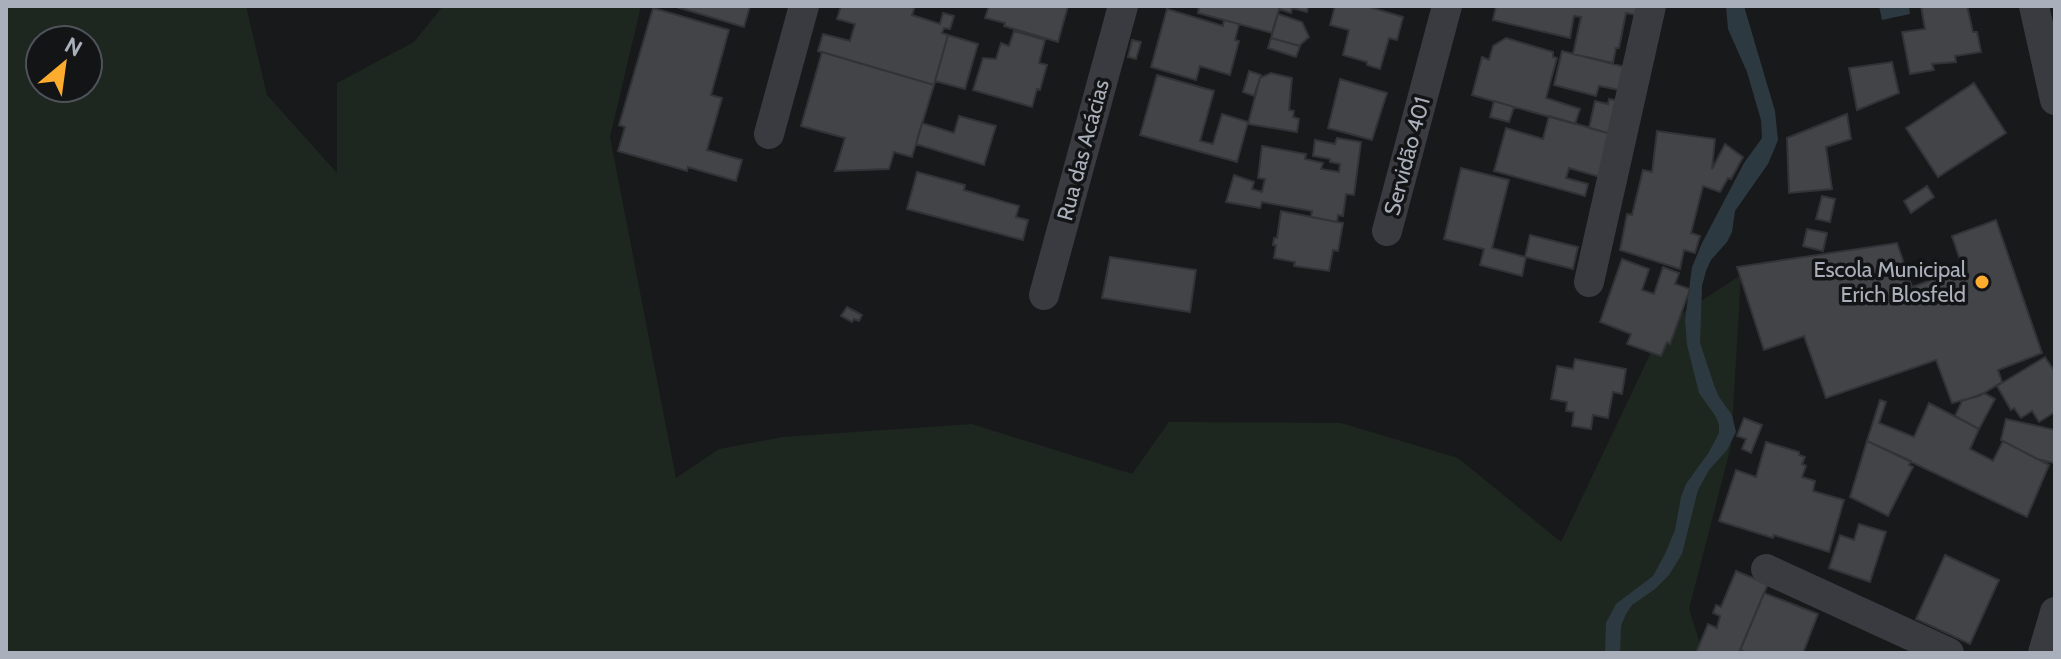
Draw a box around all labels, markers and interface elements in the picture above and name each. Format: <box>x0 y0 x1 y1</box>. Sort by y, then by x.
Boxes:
north arrow <box>24 24 104 104</box>
text: N <box>60 31 87 63</box>
street label: Rua das Acácias <box>1051 76 1115 224</box>
street label: Servidão 401 <box>1378 94 1436 218</box>
place label: Escola Municipal Erich Blosfeld <box>1813 256 1967 308</box>
marker: Escola Municipal Erich Blosfeld <box>1973 273 1991 291</box>

